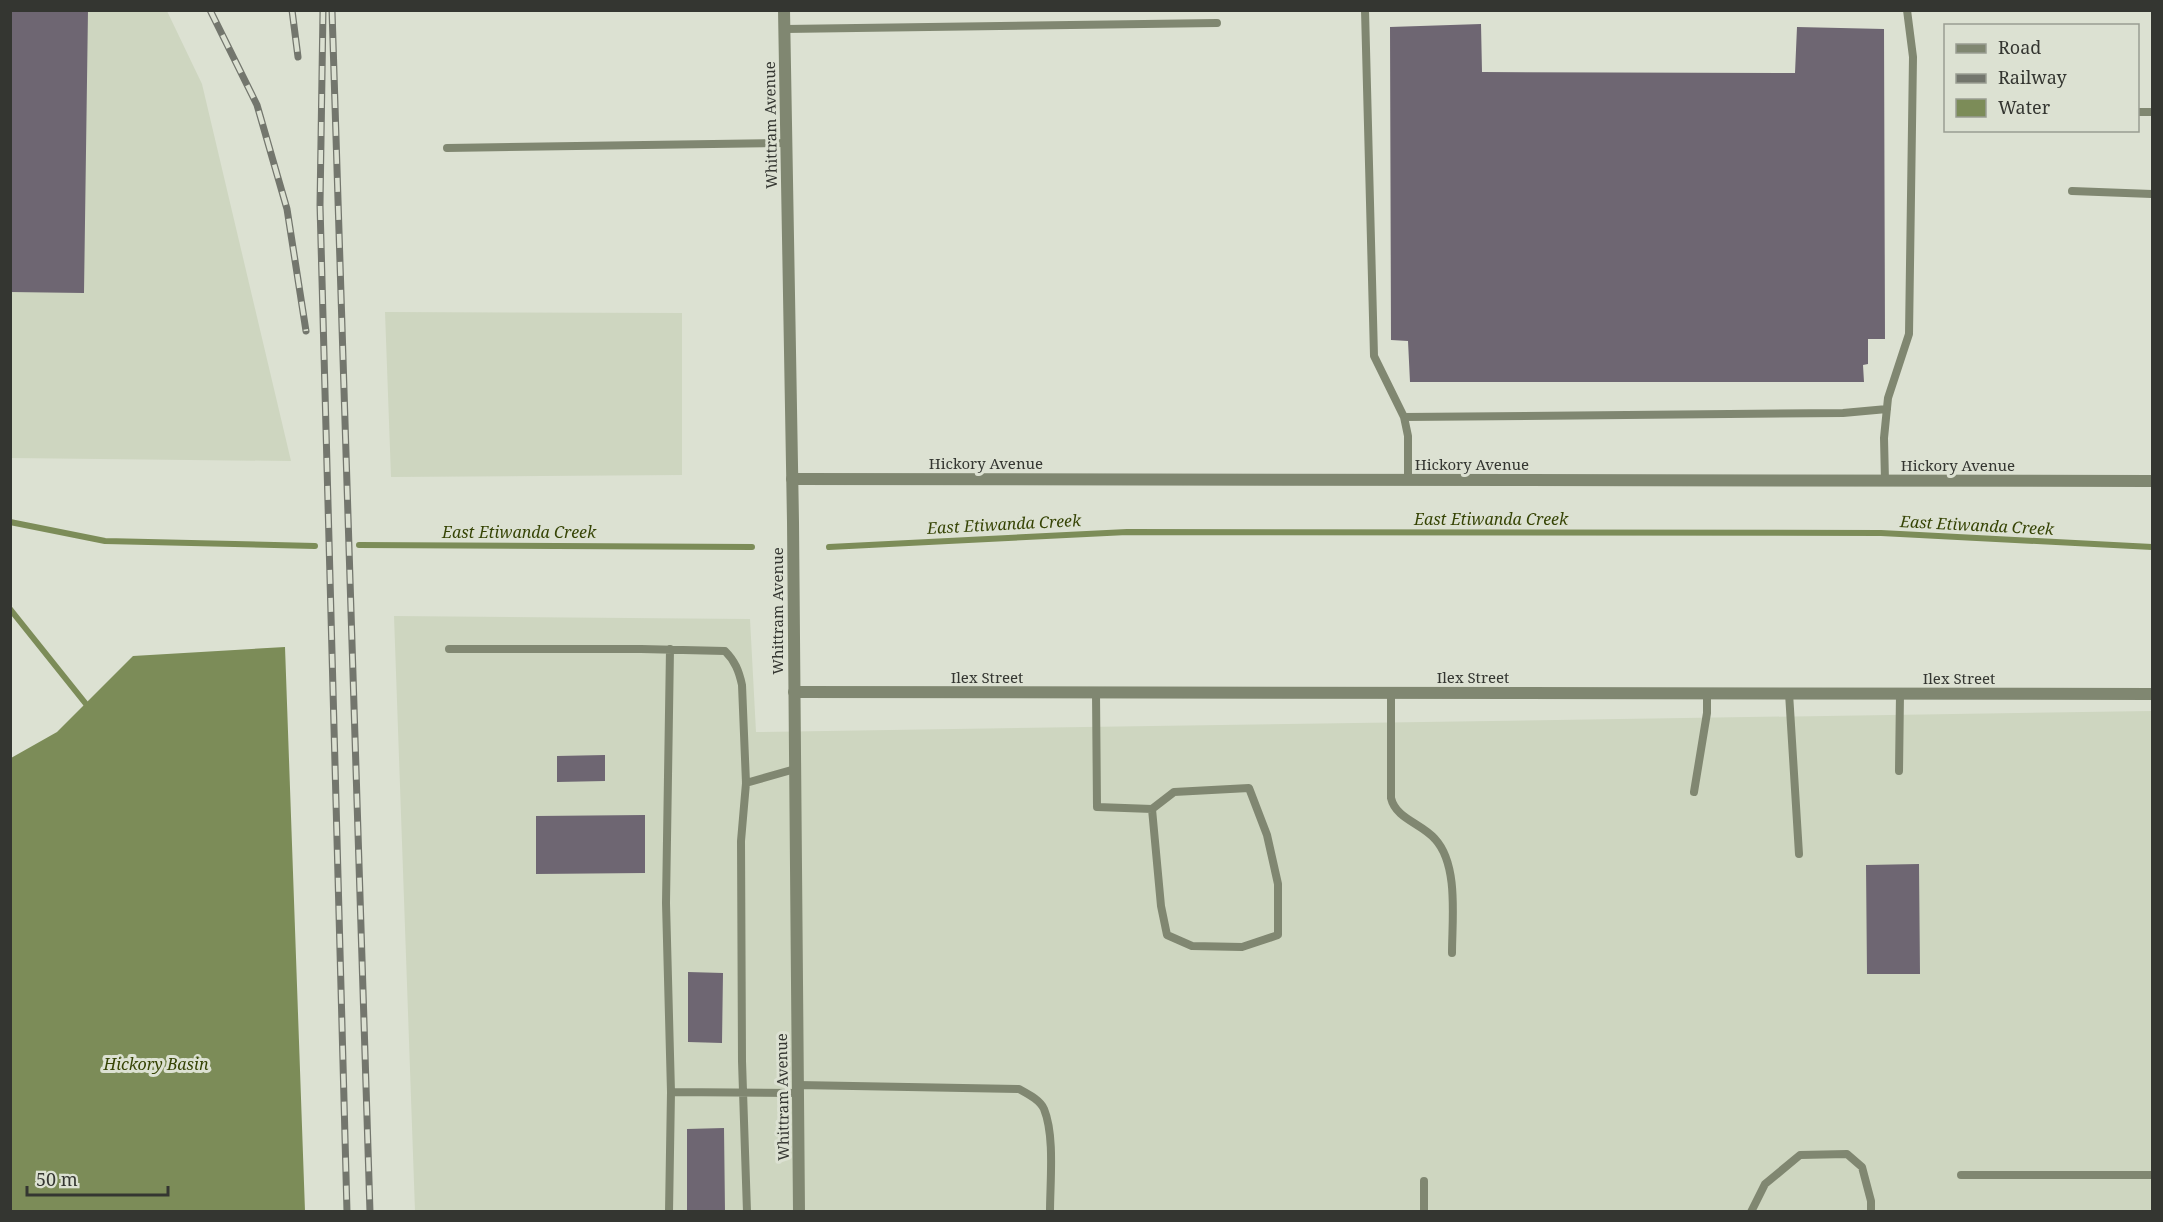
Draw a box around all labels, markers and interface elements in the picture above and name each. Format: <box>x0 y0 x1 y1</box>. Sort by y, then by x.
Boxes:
legend <box>1944 24 2139 132</box>
text: Road <box>1998 35 2041 59</box>
street label: Whittram Avenue <box>759 61 781 189</box>
text: Railway <box>1998 65 2068 89</box>
text: Water <box>1998 95 2051 119</box>
street label: Hickory Avenue <box>929 453 1043 473</box>
street label: Hickory Avenue <box>1415 454 1529 474</box>
street label: Hickory Avenue <box>1901 455 2015 475</box>
water label: East Etiwanda Creek <box>1413 508 1569 530</box>
water label: East Etiwanda Creek <box>925 509 1082 539</box>
water label: East Etiwanda Creek <box>1898 510 2055 540</box>
water label: East Etiwanda Creek <box>441 521 597 543</box>
street label: Whittram Avenue <box>767 547 787 675</box>
street label: Ilex Street <box>951 667 1023 687</box>
street label: Ilex Street <box>1437 667 1509 687</box>
street label: Ilex Street <box>1923 668 1995 688</box>
street label: Whittram Avenue <box>771 1033 793 1161</box>
water label: Hickory Basin <box>102 1053 209 1075</box>
scale bar <box>27 1159 168 1197</box>
text: 50 m <box>36 1167 78 1191</box>

